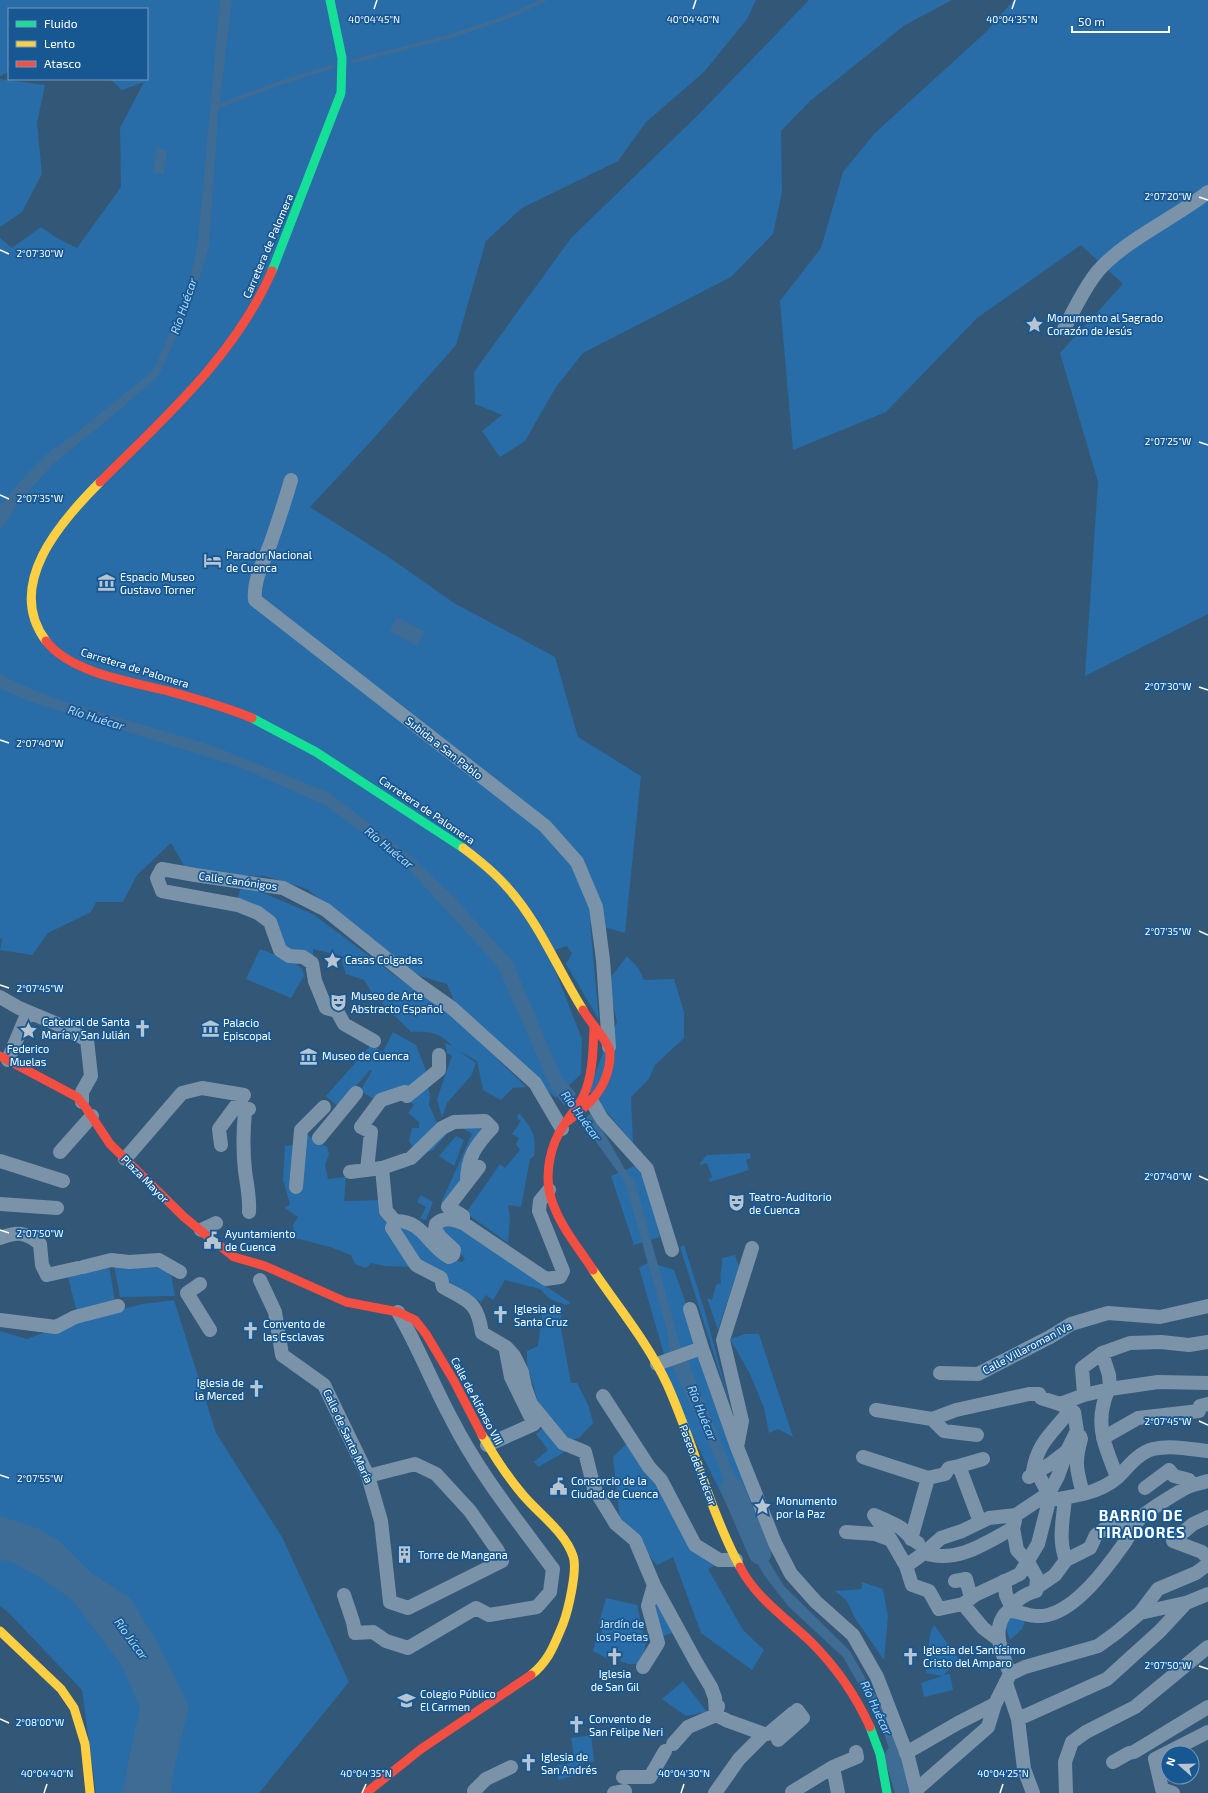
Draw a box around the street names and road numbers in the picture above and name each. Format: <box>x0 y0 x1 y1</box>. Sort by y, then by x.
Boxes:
street label: Carretera de Palomera <box>240 191 296 300</box>
street label: Carretera de Palomera <box>79 645 191 690</box>
street label: Subida a San Pablo <box>403 714 485 782</box>
street label: Carretera de Palomera <box>377 773 478 846</box>
street label: Calle Canónigos <box>198 869 279 893</box>
street label: Plaza Mayor <box>119 1152 172 1206</box>
street label: Calle Villaroman IVa <box>980 1319 1074 1377</box>
street label: Calle de Alfonso VIII <box>449 1355 506 1447</box>
street label: Calle de Santa María <box>321 1387 376 1485</box>
street label: Paseo del Huécar <box>677 1422 720 1508</box>

